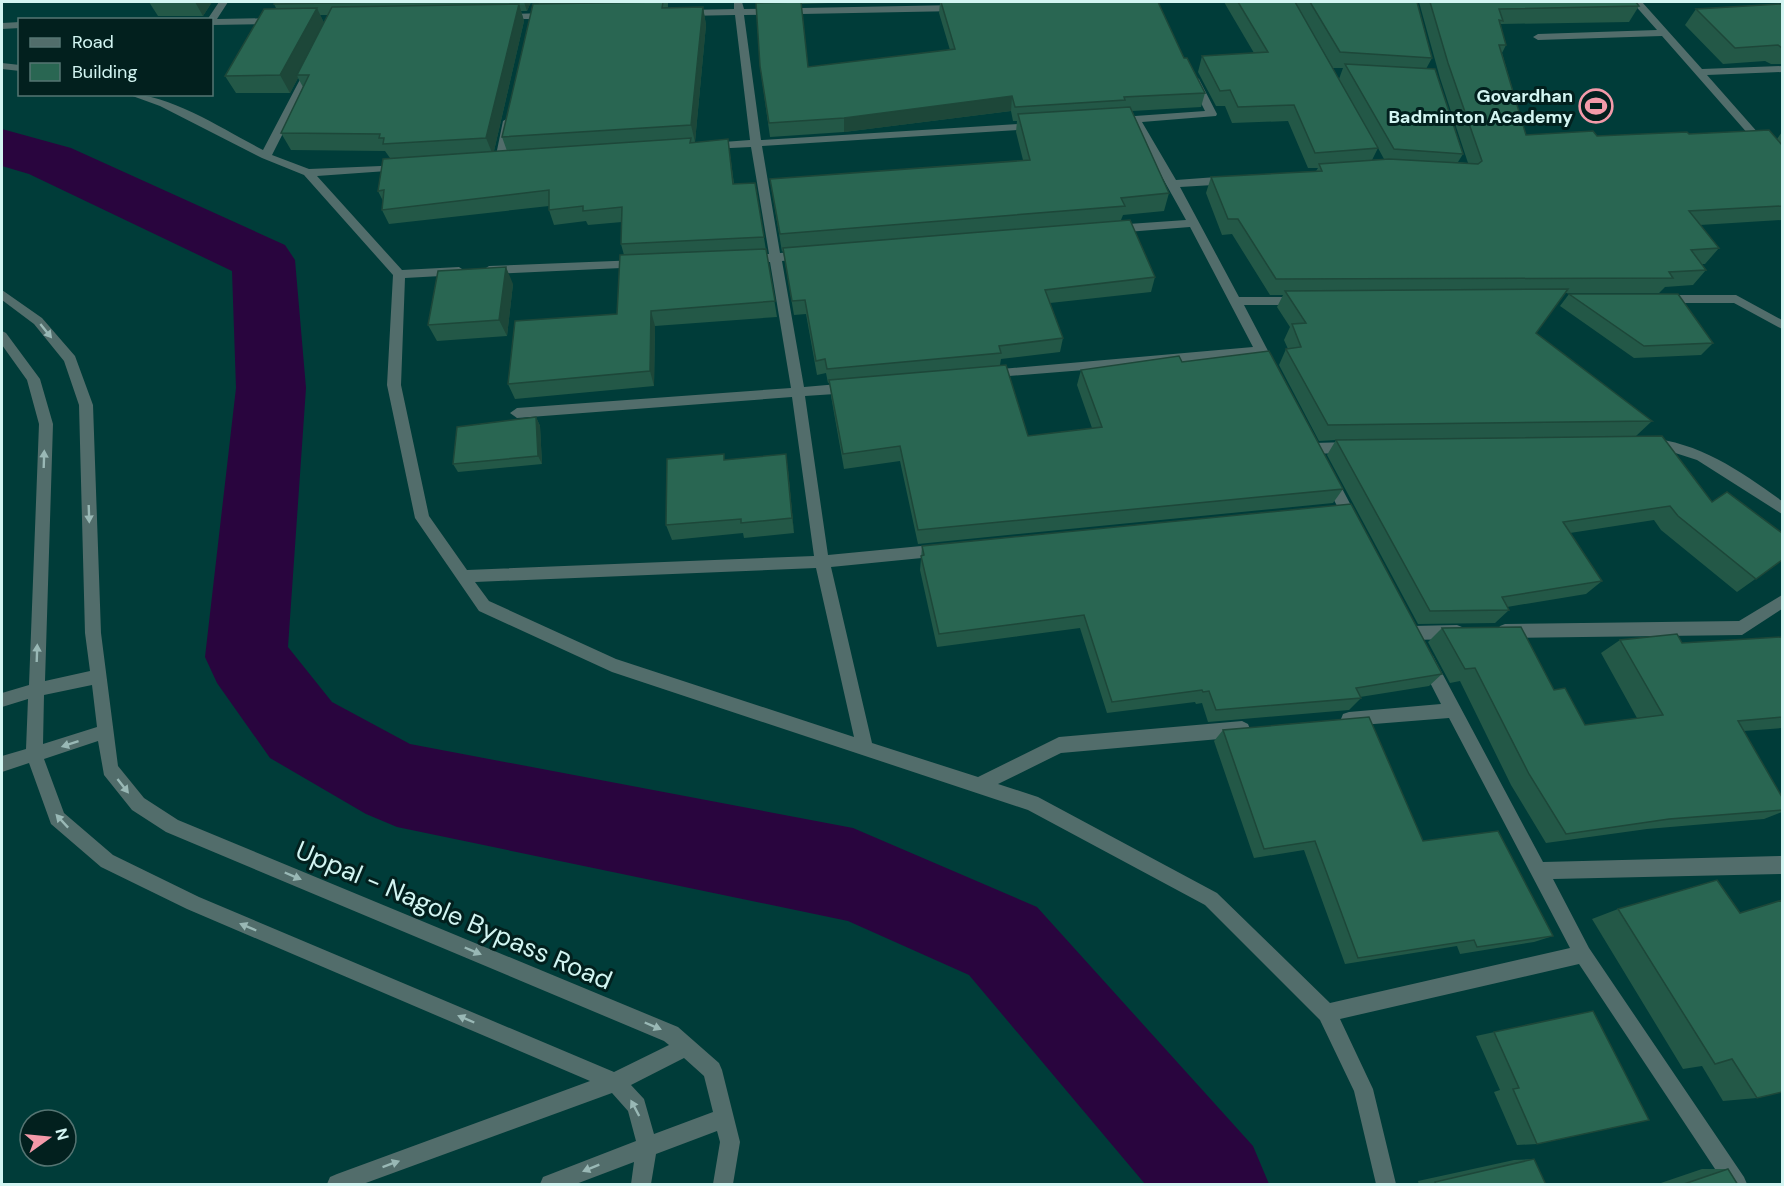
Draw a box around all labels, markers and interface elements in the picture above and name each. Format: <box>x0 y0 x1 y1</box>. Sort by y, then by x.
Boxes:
legend <box>18 18 213 96</box>
text: Road <box>72 30 114 54</box>
text: Building <box>72 60 137 84</box>
place label: Govardhan Badminton Academy <box>1388 84 1573 129</box>
sports icon: Govardhan Badminton Academy <box>1578 88 1614 124</box>
one-way arrow <box>40 323 52 338</box>
one-way arrow <box>40 449 49 468</box>
one-way arrow <box>85 505 94 524</box>
one-way arrow <box>32 644 41 663</box>
one-way arrow <box>61 740 79 749</box>
one-way arrow <box>117 778 129 793</box>
one-way arrow <box>55 814 69 829</box>
street label: Uppal - Nagole Bypass Road <box>291 833 617 997</box>
one-way arrow <box>284 872 302 881</box>
one-way arrow <box>240 922 257 931</box>
one-way arrow <box>464 947 482 956</box>
one-way arrow <box>457 1014 475 1024</box>
one-way arrow <box>644 1022 662 1031</box>
one-way arrow <box>631 1099 641 1117</box>
north arrow <box>18 1108 78 1168</box>
text: N <box>50 1126 74 1143</box>
one-way arrow <box>383 1159 401 1169</box>
one-way arrow <box>582 1164 600 1173</box>

